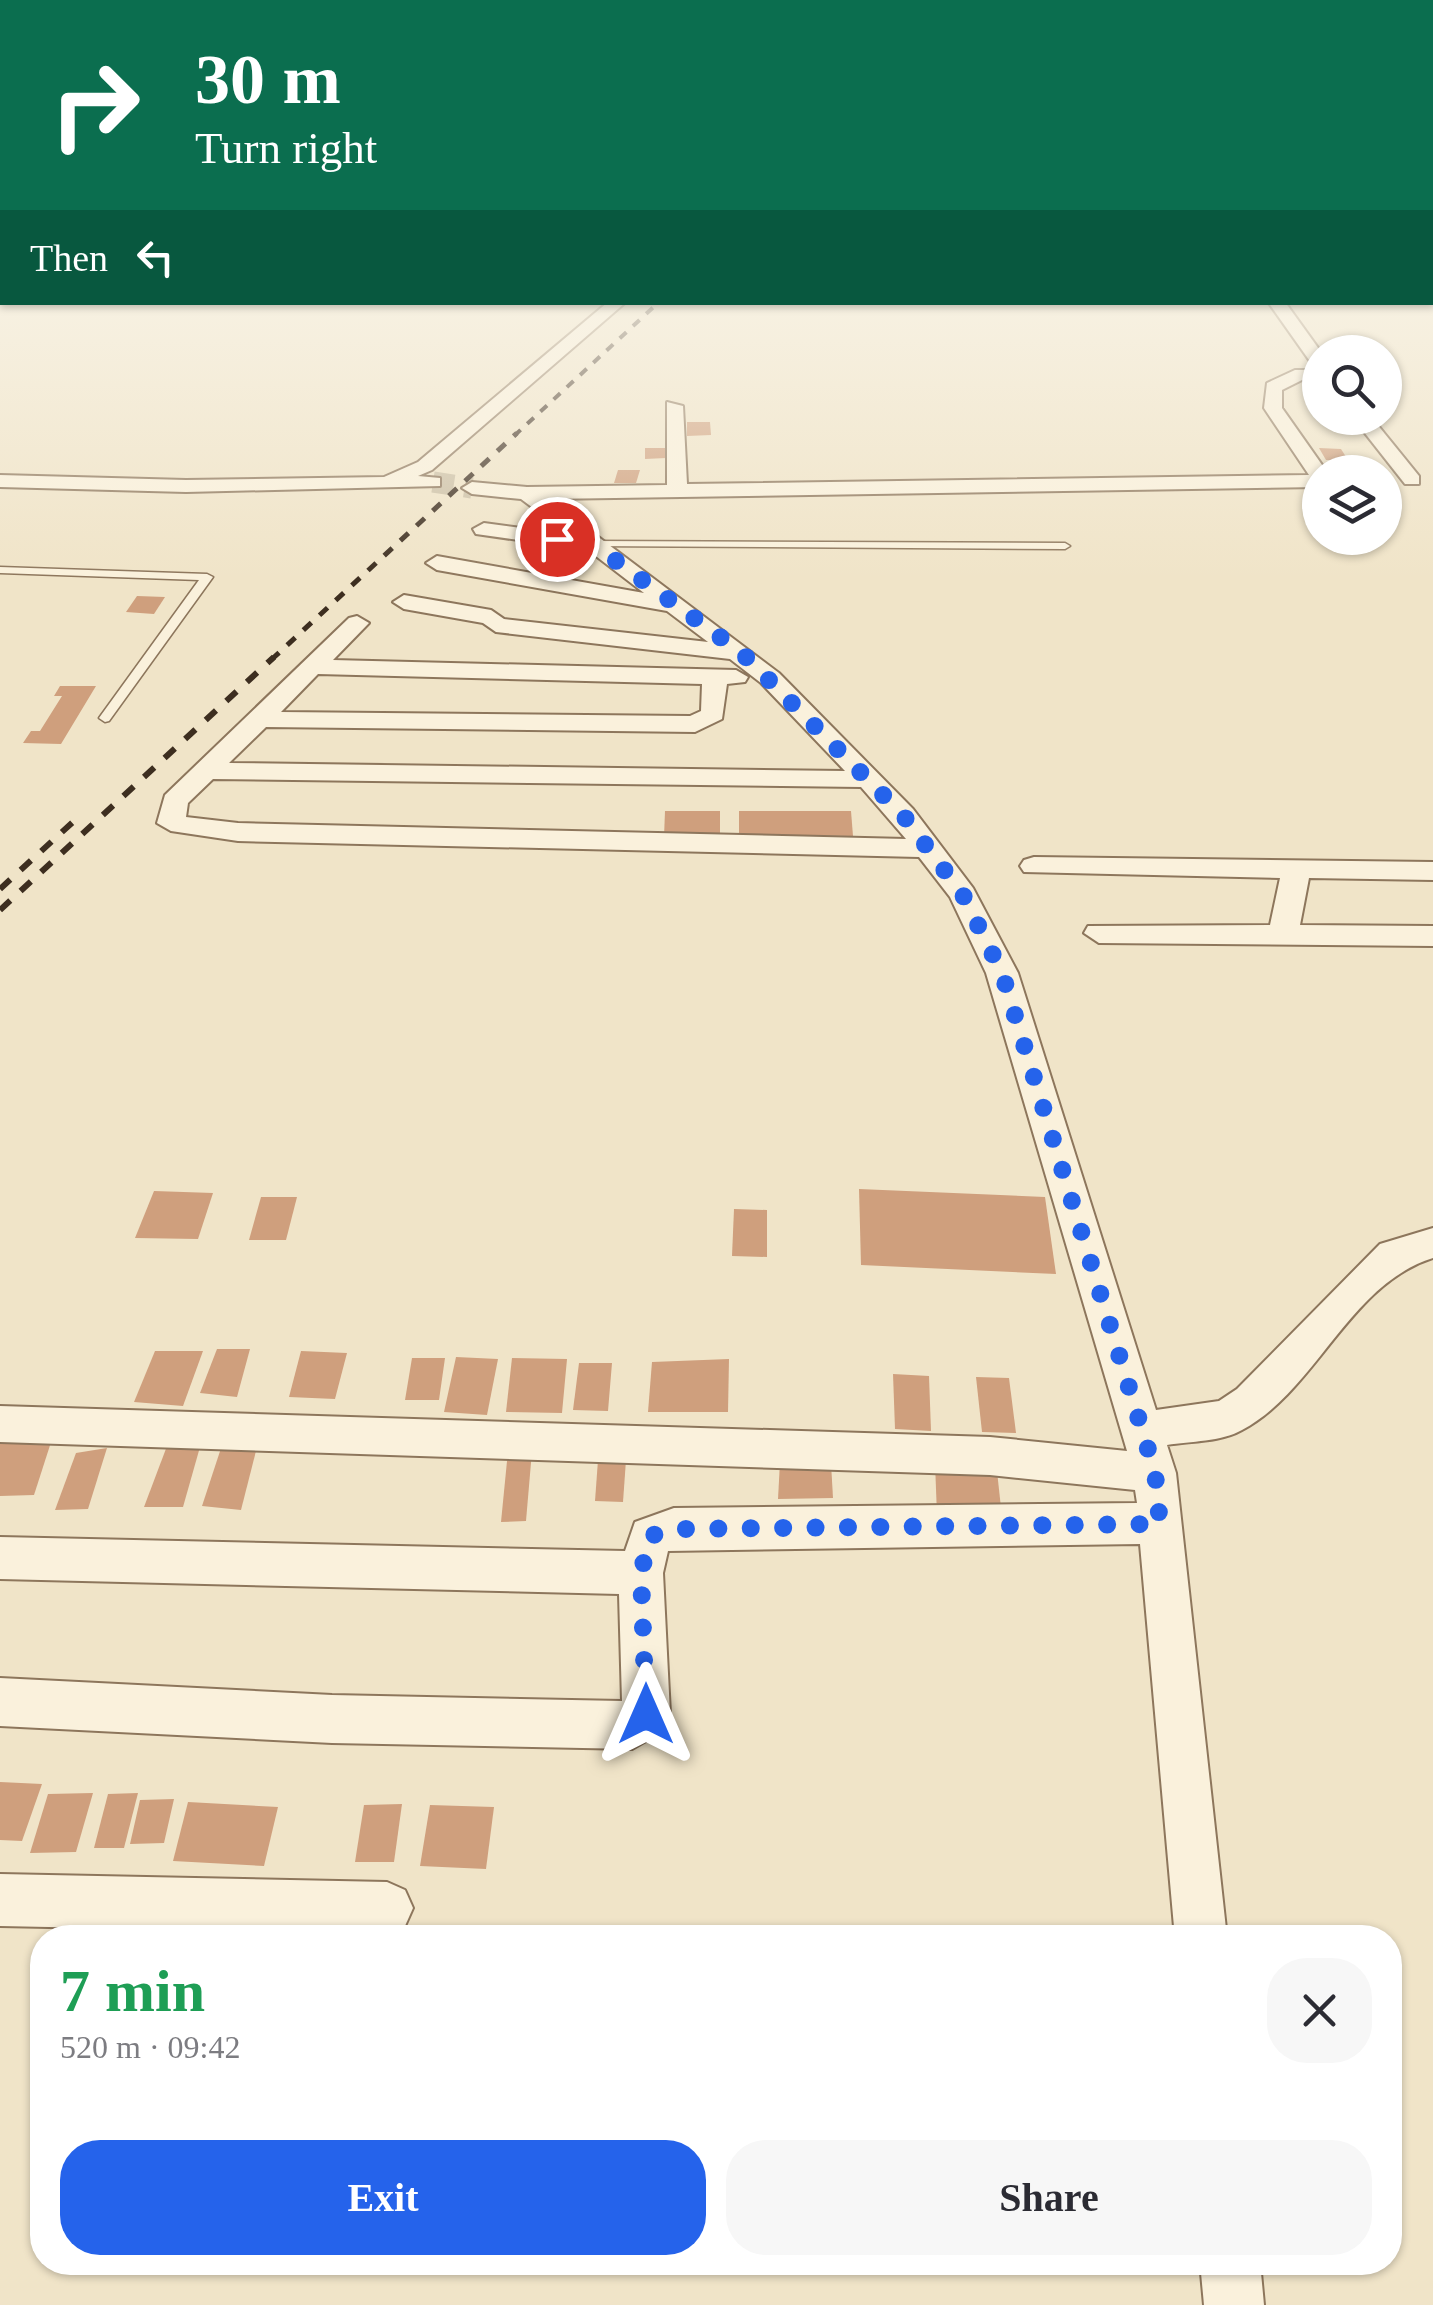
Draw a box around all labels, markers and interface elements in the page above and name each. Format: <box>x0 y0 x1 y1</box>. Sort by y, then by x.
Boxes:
icon: right <box>30 40 160 170</box>
text: 30 m <box>195 41 341 118</box>
text: Turn right <box>195 123 377 173</box>
icon: left <box>128 230 183 285</box>
text: Then <box>30 237 108 279</box>
map controls <box>1302 335 1402 555</box>
button: search <box>1302 335 1402 435</box>
button: layers <box>1302 455 1402 555</box>
pin <box>515 497 600 582</box>
icon: arrive <box>530 512 585 567</box>
position arrow <box>594 1662 698 1766</box>
text: 7 min <box>60 1958 205 2024</box>
button: close <box>1267 1958 1372 2063</box>
text: 520 m · 09:42 <box>60 2029 240 2065</box>
button: Exit <box>60 2140 706 2255</box>
button: Share <box>726 2140 1372 2255</box>

